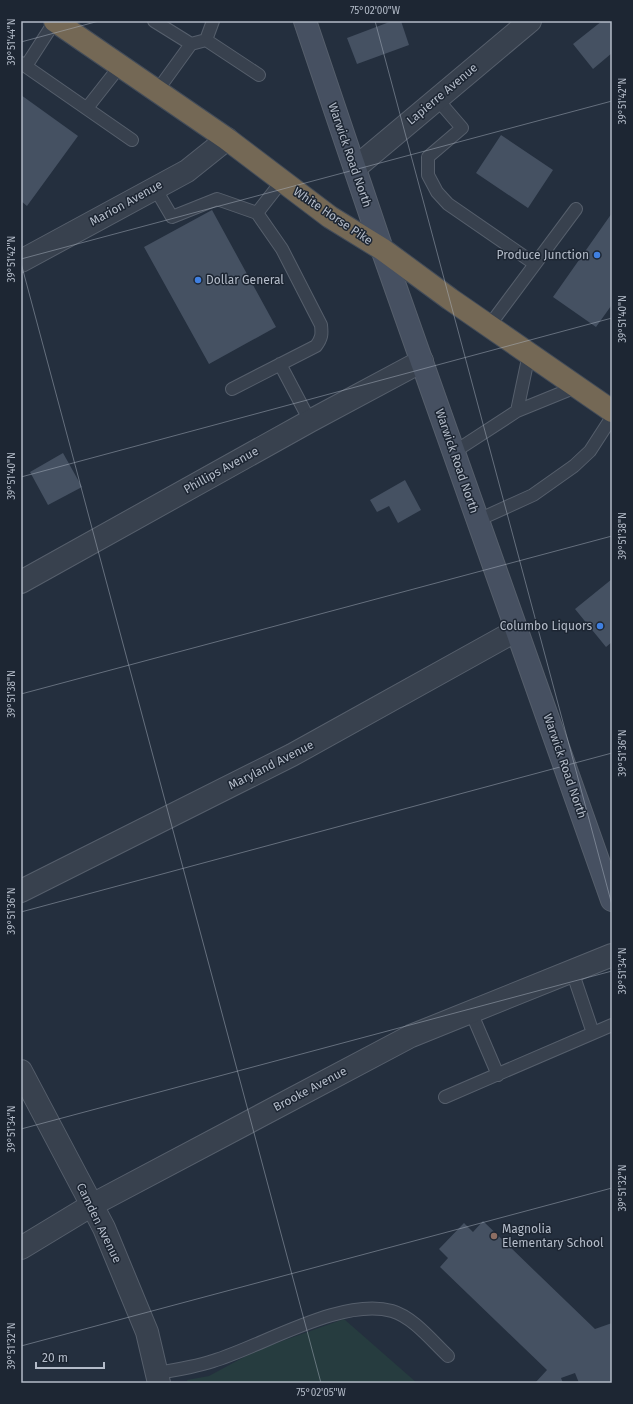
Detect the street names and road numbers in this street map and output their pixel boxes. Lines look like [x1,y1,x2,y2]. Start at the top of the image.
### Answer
street label: Lapierre Avenue [404,60,480,128]
street label: Warwick Road North [326,101,374,209]
street label: Marion Avenue [87,177,165,229]
street label: White Horse Pike [291,184,375,248]
street label: Warwick Road North [433,407,481,515]
street label: Phillips Avenue [181,444,261,496]
street label: Warwick Road North [541,712,589,820]
street label: Maryland Avenue [226,738,316,792]
street label: Brooke Avenue [271,1064,349,1114]
street label: Camden Avenue [74,1181,124,1265]

